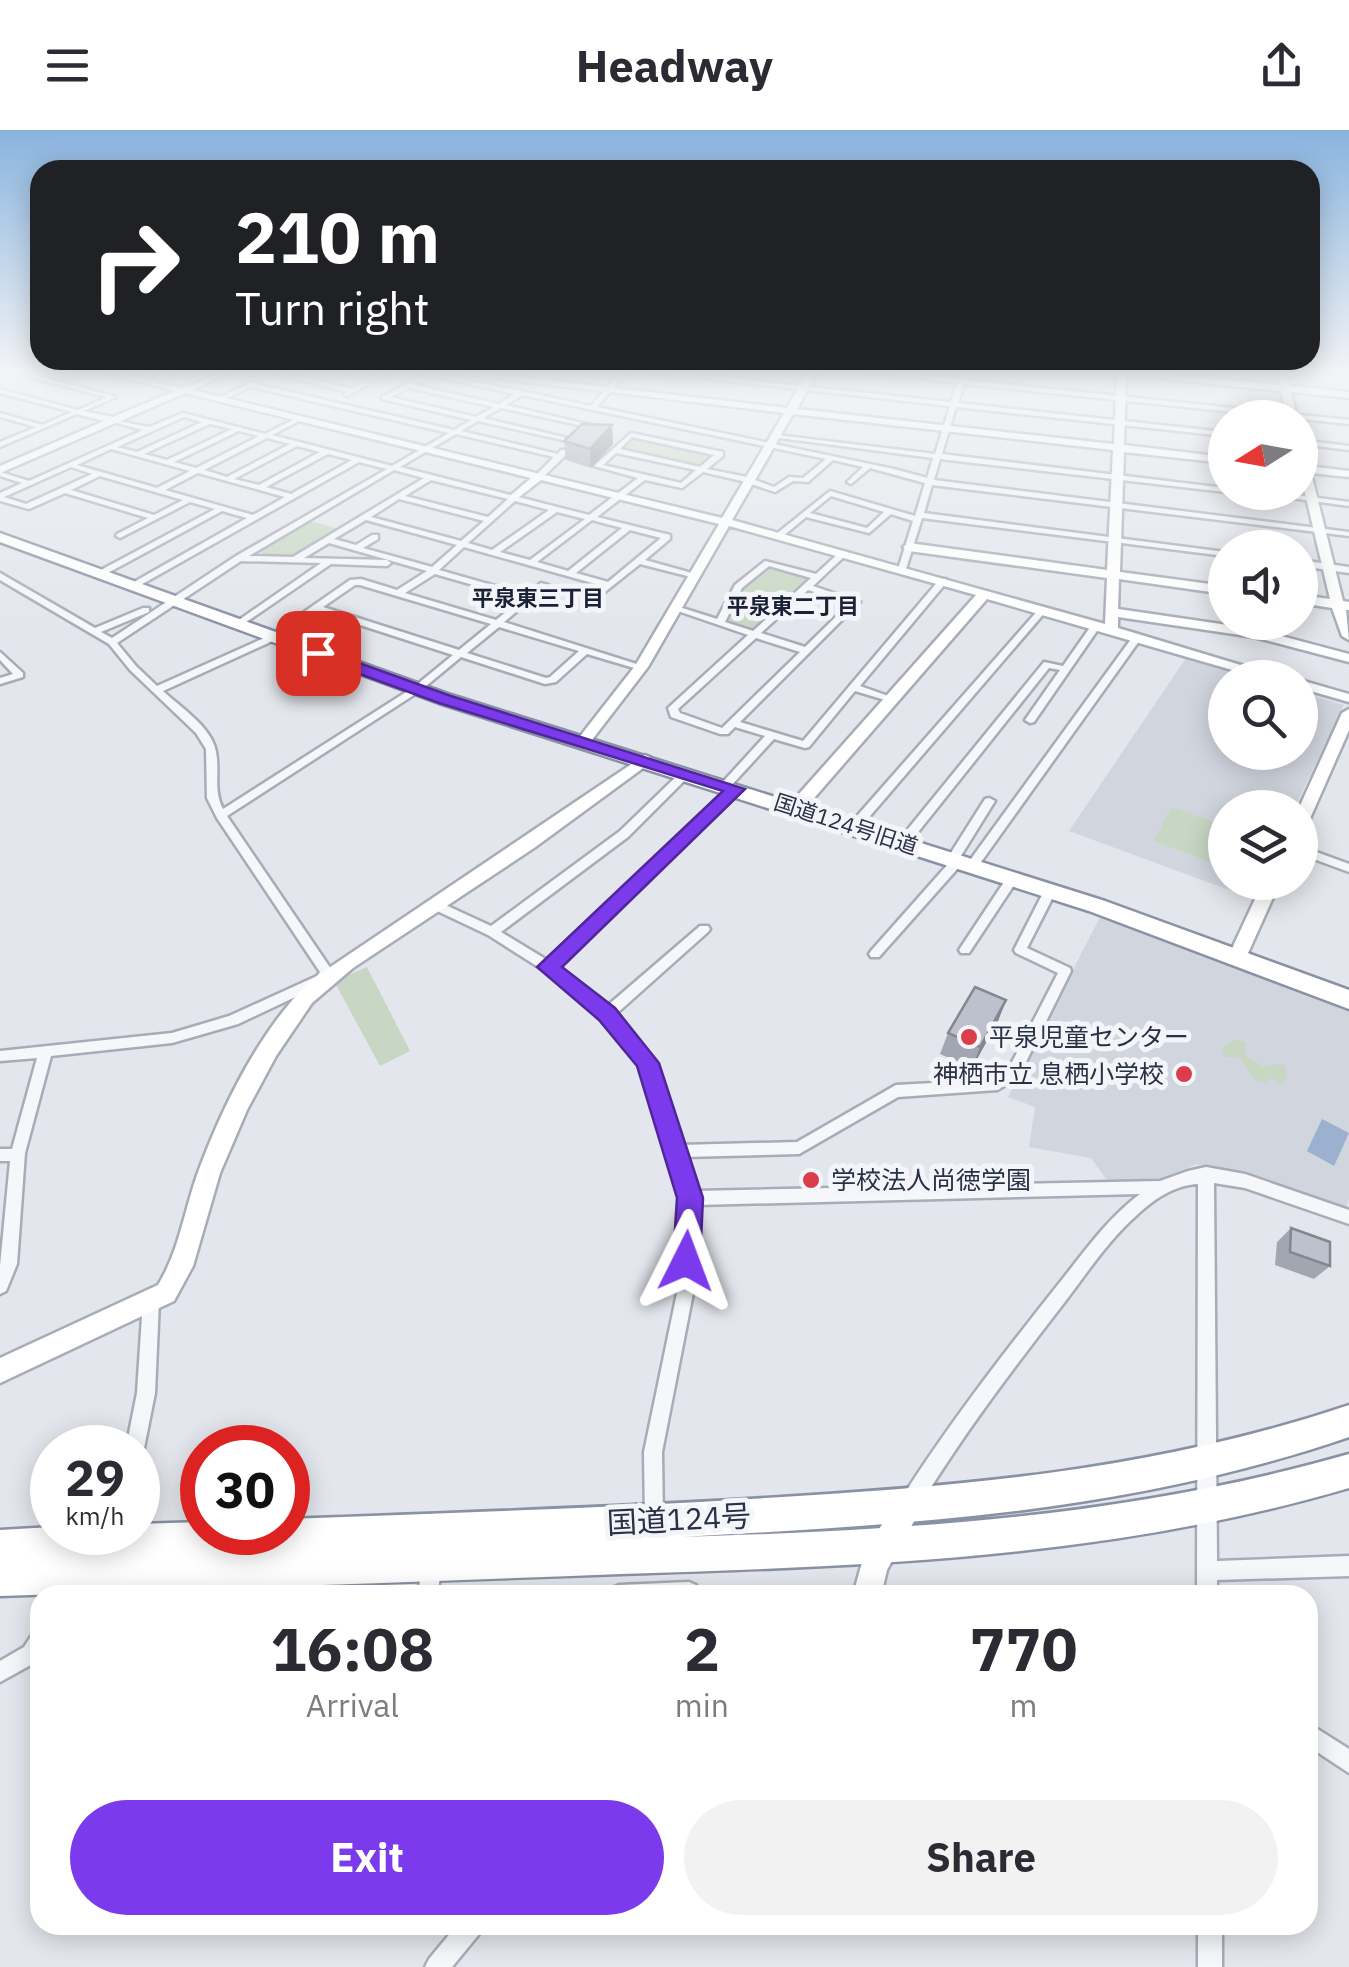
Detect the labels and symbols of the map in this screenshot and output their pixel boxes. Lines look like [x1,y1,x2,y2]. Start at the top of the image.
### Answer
north arrow [1208,400,1318,510]
district label: 平泉東三丁目 [472,583,604,612]
district label: 平泉東二丁目 [727,591,859,620]
pin [276,611,361,696]
street label: 国道124号旧道 [771,787,922,860]
place label: 平泉児童センター [989,1020,1189,1053]
marker: 平泉児童センター [958,1026,980,1048]
place label: 神栖市立 息栖小学校 [933,1057,1164,1090]
marker: 神栖市立 息栖小学校 [1173,1063,1195,1085]
place label: 学校法人尚徳学園 [831,1163,1031,1196]
marker: 学校法人尚徳学園 [800,1169,822,1191]
position arrow [634,1209,738,1313]
speed limit sign: 30 [180,1425,310,1555]
street label: 国道124号 [606,1495,752,1542]

